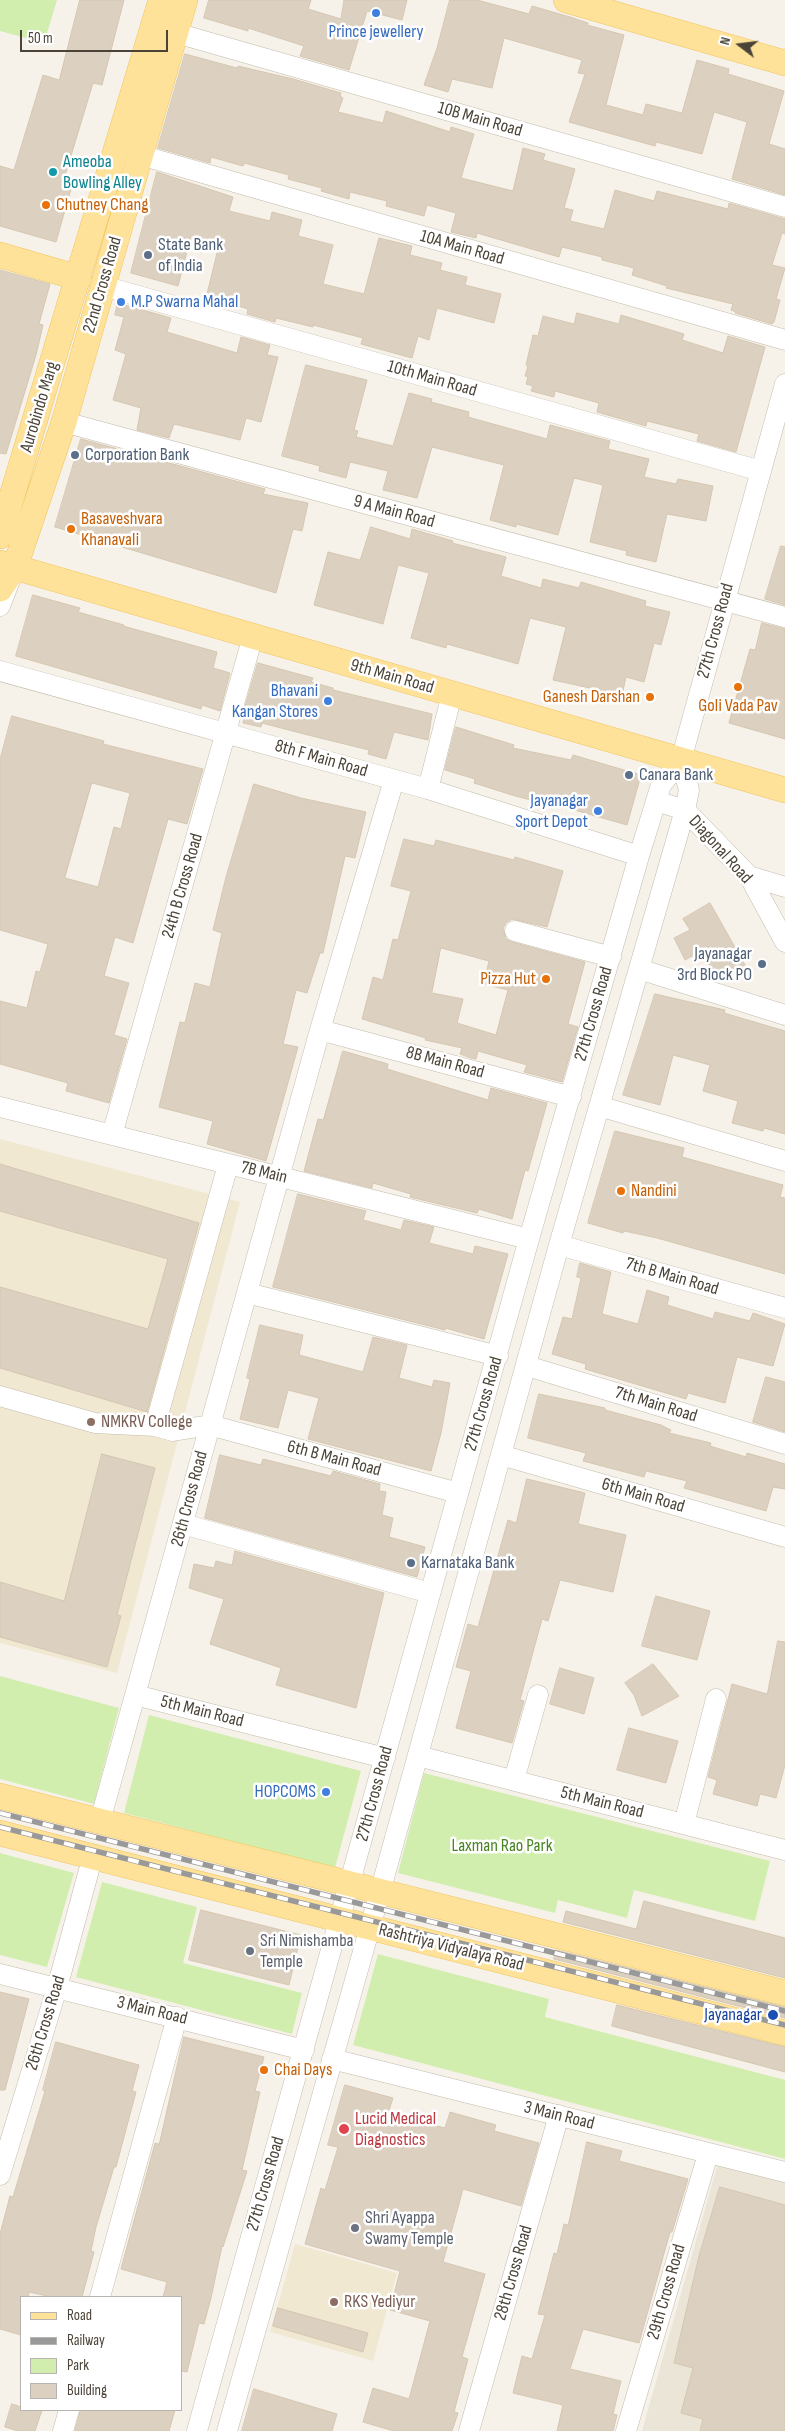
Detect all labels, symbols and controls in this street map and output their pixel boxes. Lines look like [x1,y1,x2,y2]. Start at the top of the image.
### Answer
marker: Prince jewellery [370,7,382,19]
scale bar [22,20,170,52]
north arrow [715,20,765,70]
place label: Prince jewellery [329,21,423,43]
text: 50 m [28,29,53,48]
text: N [716,35,734,47]
street label: 10B Main Road [435,98,525,142]
place label: Ameoba Bowling Alley [63,151,142,193]
marker: Ameoba Bowling Alley [47,166,59,178]
place label: Chutney Chang [56,194,148,216]
marker: Chutney Chang [40,199,52,211]
street label: 10A Main Road [418,226,506,270]
street label: 22nd Cross Road [79,234,127,336]
place label: State Bank of India [158,234,223,276]
marker: State Bank of India [142,249,154,261]
place label: M.P Swarna Mahal [131,291,238,313]
marker: M.P Swarna Mahal [115,296,127,308]
street label: 10th Main Road [385,356,479,402]
street label: Aurobindo Marg [16,359,64,455]
place label: Corporation Bank [85,444,189,466]
marker: Corporation Bank [69,449,81,461]
street label: 9 A Main Road [351,491,437,533]
place label: Basaveshvara Khanavali [81,508,163,550]
marker: Basaveshvara Khanavali [65,523,77,535]
street label: 27th Cross Road [693,581,739,681]
street label: 9th Main Road [348,655,436,699]
place label: Bhavani Kangan Stores [232,680,318,722]
marker: Goli Vada Pav [732,681,744,693]
place label: Ganesh Darshan [543,686,640,708]
marker: Ganesh Darshan [644,691,656,703]
marker: Bhavani Kangan Stores [322,695,334,707]
place label: Goli Vada Pav [698,695,778,717]
street label: 8th F Main Road [272,735,370,783]
place label: Canara Bank [639,764,713,786]
marker: Canara Bank [623,769,635,781]
place label: Jayanagar Sport Depot [515,790,588,832]
marker: Jayanagar Sport Depot [592,805,604,817]
street label: Diagonal Road [684,811,756,889]
street label: 24th B Cross Road [158,831,208,941]
place label: Jayanagar 3rd Block PO [677,943,752,986]
marker: Jayanagar 3rd Block PO [756,958,768,970]
street label: 27th Cross Road [570,964,618,1064]
place label: Pizza Hut [480,968,536,990]
marker: Pizza Hut [540,973,552,985]
street label: 8B Main Road [403,1042,487,1084]
street label: 7B Main [239,1157,289,1189]
place label: Nandini [631,1180,677,1202]
marker: Nandini [615,1185,627,1197]
street label: 7th B Main Road [623,1253,721,1301]
street label: 27th Cross Road [460,1354,508,1454]
street label: 7th Main Road [612,1382,700,1428]
place label: NMKRV College [101,1411,192,1433]
marker: NMKRV College [85,1416,97,1428]
street label: 6th B Main Road [285,1436,383,1482]
street label: 26th Cross Road [167,1449,213,1549]
street label: 6th Main Road [599,1474,687,1518]
place label: Karnataka Bank [421,1552,514,1574]
marker: Karnataka Bank [405,1557,417,1569]
street label: 5th Main Road [158,1691,246,1733]
street label: 27th Cross Road [352,1744,398,1844]
place label: HOPCOMS [254,1781,316,1803]
street label: 5th Main Road [558,1782,646,1824]
marker: HOPCOMS [320,1786,332,1798]
park label: Laxman Rao Park [451,1835,553,1857]
street label: Rashtriya Vidyalaya Road [376,1920,526,1976]
place label: Sri Nimishamba Temple [260,1930,354,1972]
marker: Sri Nimishamba Temple [244,1945,256,1957]
street label: 26th Cross Road [21,1973,71,2073]
street label: 3 Main Road [114,1992,190,2030]
place label: Jayanagar [704,2004,762,2026]
marker: Jayanagar [766,2008,780,2022]
place label: Chai Days [274,2059,333,2081]
marker: Chai Days [258,2064,270,2076]
street label: 3 Main Road [521,2097,597,2135]
place label: Lucid Medical Diagnostics [355,2108,436,2150]
marker: Lucid Medical Diagnostics [337,2122,351,2136]
street label: 27th Cross Road [242,2134,290,2234]
place label: Shri Ayappa Swamy Temple [365,2207,454,2250]
marker: Shri Ayappa Swamy Temple [349,2222,361,2234]
street label: 28th Cross Road [490,2223,538,2323]
street label: 29th Cross Road [643,2242,691,2342]
place label: RKS Yediyur [344,2291,415,2313]
legend [20,2296,182,2411]
marker: RKS Yediyur [328,2296,340,2308]
text: Road [67,2306,92,2325]
text: Railway [67,2331,105,2350]
text: Park [67,2356,89,2375]
text: Building [67,2381,107,2400]

